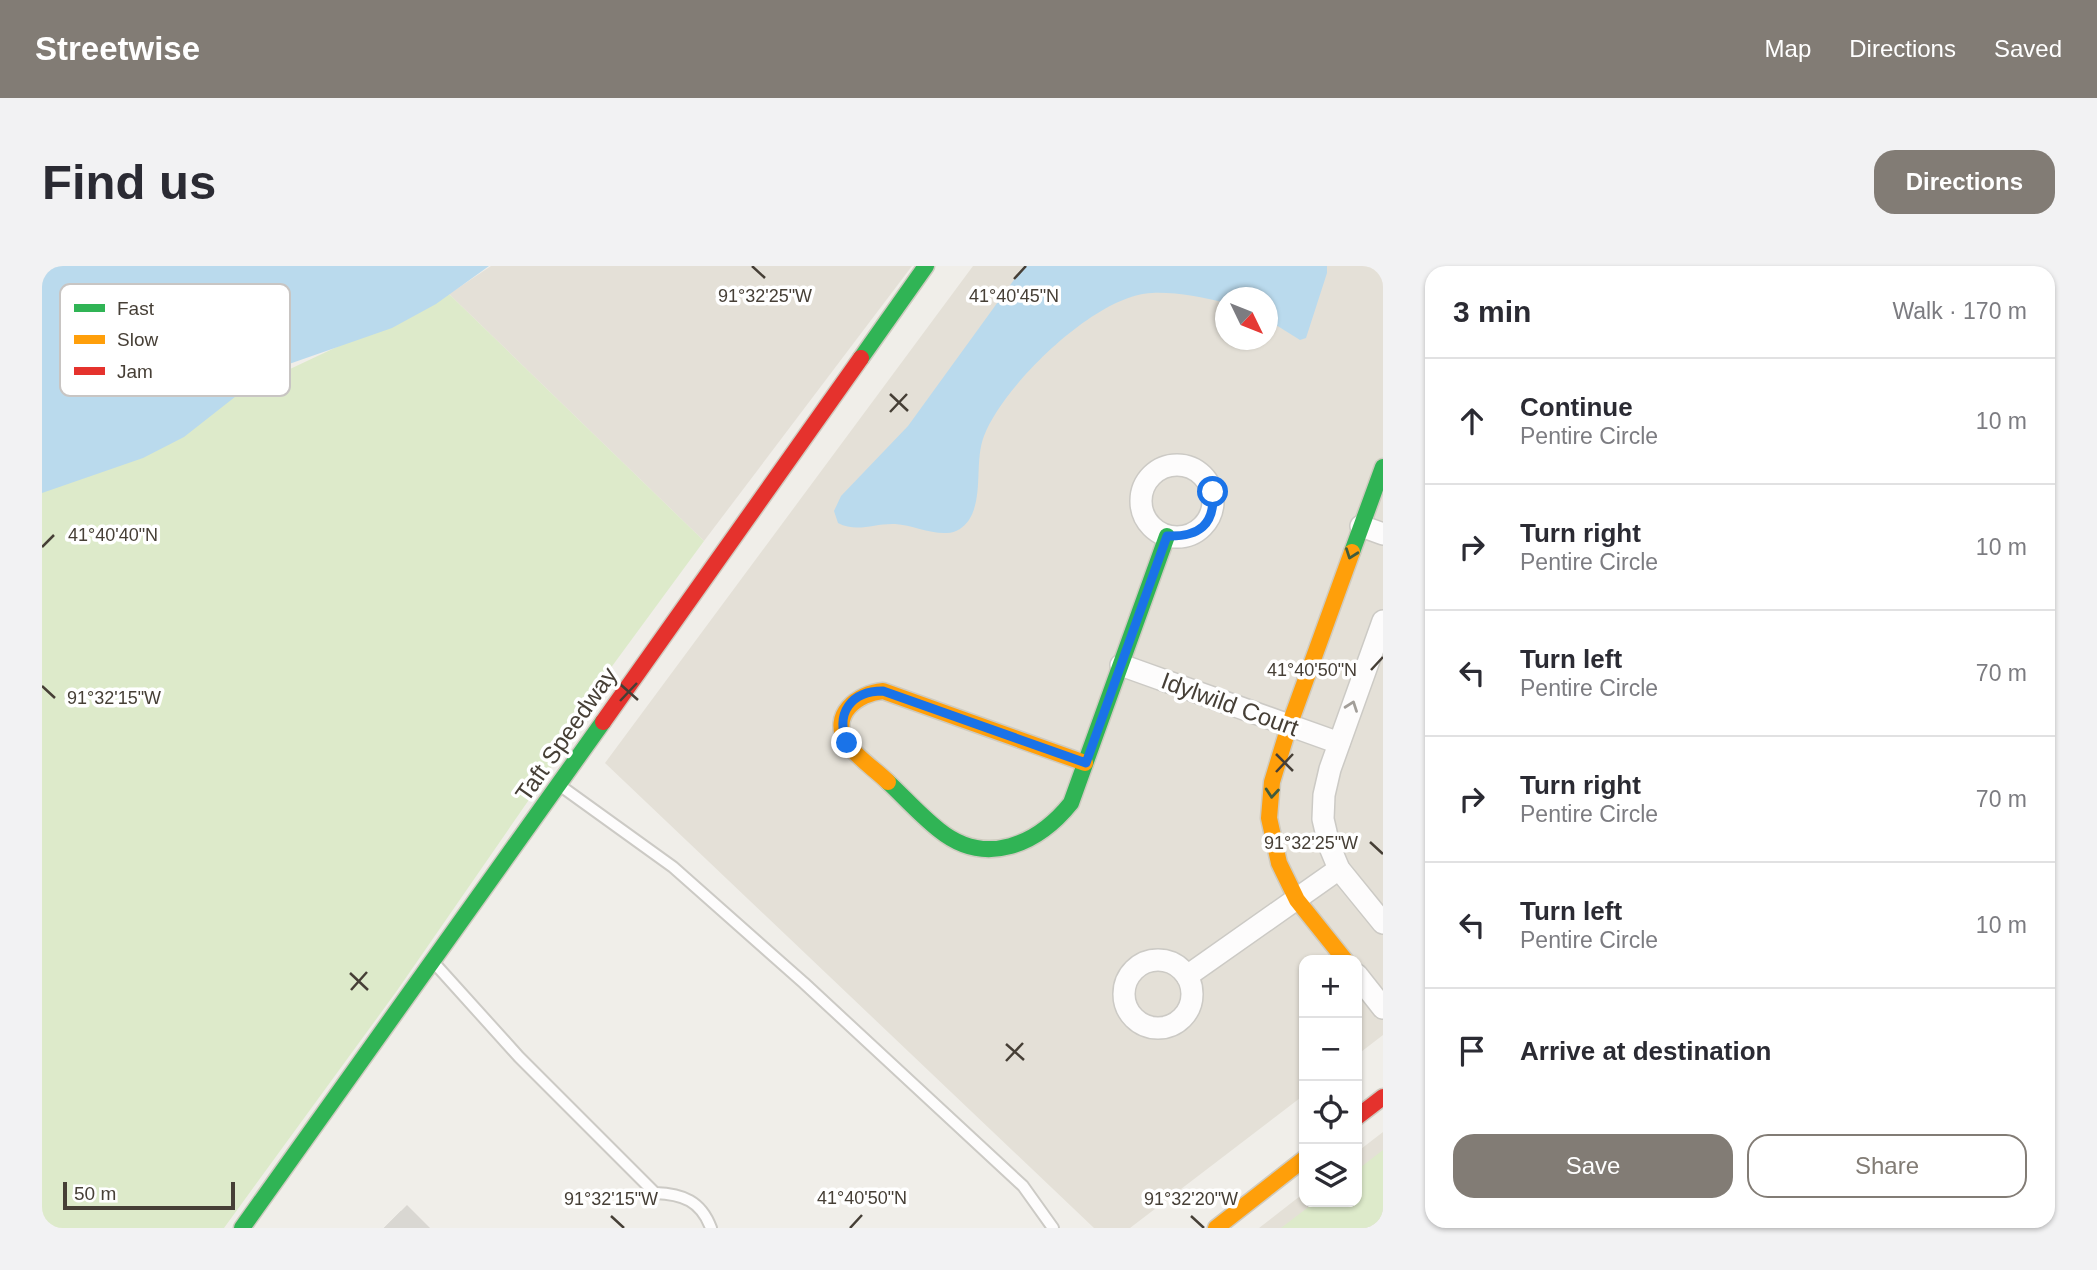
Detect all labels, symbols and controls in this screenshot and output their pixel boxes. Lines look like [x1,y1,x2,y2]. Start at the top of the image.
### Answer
text: Streetwise [35,30,200,67]
text: Map [1765,35,1811,62]
text: Directions [1849,35,1956,62]
text: Saved [1994,35,2062,62]
button: Directions [1874,150,2055,214]
text: Find us [42,155,216,209]
legend [60,284,290,396]
text: 91°32'25"W [718,286,812,306]
text: 41°40'45"N [969,286,1059,306]
north arrow [1215,287,1278,350]
text: 3 min [1453,295,1531,328]
text: Fast [117,298,155,319]
text: Walk · 170 m [1892,298,2027,324]
text: Slow [117,329,158,350]
text: Jam [117,361,153,382]
text: Continue [1520,392,1633,422]
icon: ahead [1453,402,1491,440]
text: 10 m [1976,408,2027,434]
text: Pentire Circle [1520,423,1658,449]
route start [1197,476,1228,507]
text: Turn right [1520,518,1641,548]
text: 41°40'40"N [68,525,158,545]
icon: right [1453,528,1491,566]
text: 10 m [1976,534,2027,560]
one-way arrow [1345,548,1359,560]
text: Pentire Circle [1520,549,1658,575]
text: Turn left [1520,644,1622,674]
icon: left [1453,654,1491,692]
text: 41°40'50"N [1267,660,1357,680]
text: 70 m [1976,660,2027,686]
street label: Taft Speedway [510,662,622,806]
street label: Idylwild Court [1158,667,1303,741]
text: Pentire Circle [1520,675,1658,701]
text: 91°32'15"W [67,688,161,708]
one-way arrow [1344,701,1358,713]
route end [831,727,862,758]
text: Turn right [1520,770,1641,800]
icon: right [1453,780,1491,818]
text: 70 m [1976,786,2027,812]
one-way arrow [1264,787,1279,798]
text: Pentire Circle [1520,801,1658,827]
text: 91°32'25"W [1264,833,1358,853]
text: Turn left [1520,896,1622,926]
icon: left [1453,906,1491,944]
text: 10 m [1976,912,2027,938]
text: Pentire Circle [1520,927,1658,953]
map controls [1299,955,1362,1207]
button: + [1299,955,1362,1018]
button: − [1299,1018,1362,1081]
icon: arrive [1453,1032,1491,1070]
text: Arrive at destination [1520,1036,1771,1066]
button: locate [1299,1081,1362,1144]
button: Save [1453,1134,1733,1198]
button: Share [1747,1134,2027,1198]
button: layers [1299,1144,1362,1207]
scale bar [63,1179,234,1211]
text: 50 m [74,1183,116,1204]
text: 41°40'50"N [817,1188,907,1208]
text: 91°32'15"W [564,1189,658,1209]
text: 91°32'20"W [1144,1189,1238,1209]

